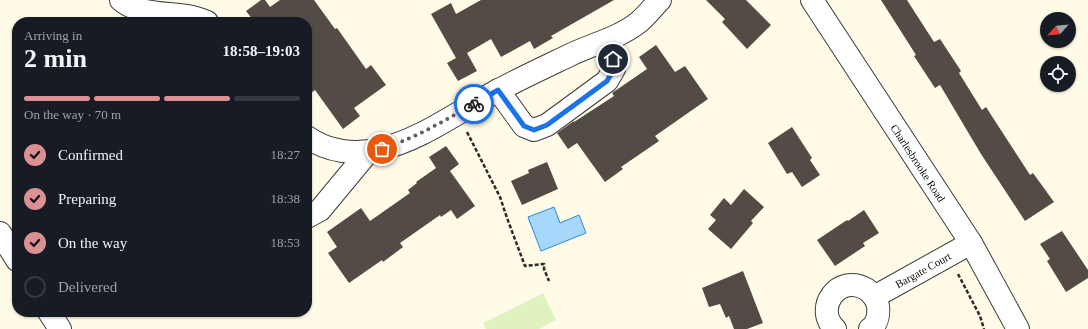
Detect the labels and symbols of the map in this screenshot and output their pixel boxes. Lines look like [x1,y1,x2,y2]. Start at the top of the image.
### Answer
north arrow [1040,12,1076,48]
pin [596,42,630,76]
courier [454,84,494,124]
street label: Charlesbrooke Road [888,122,948,204]
pin [365,132,399,166]
street label: Bargate Court [893,250,953,290]

